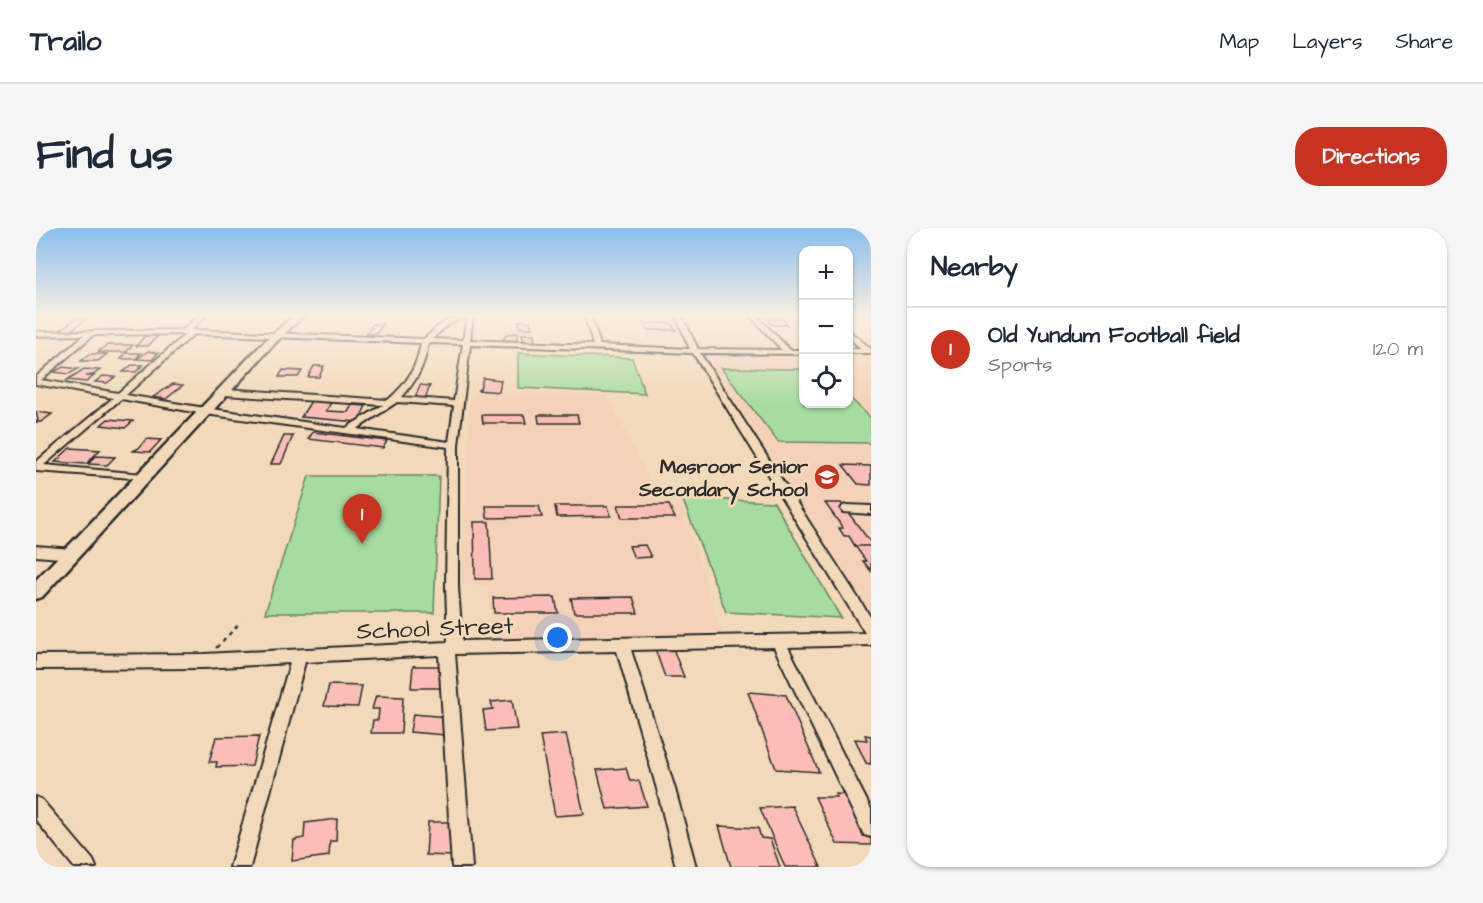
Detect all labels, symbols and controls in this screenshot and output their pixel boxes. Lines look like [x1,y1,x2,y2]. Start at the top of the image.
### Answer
text: Trailo [30,22,102,61]
text: Map [1219,27,1259,56]
text: Layers [1292,27,1362,56]
text: Share [1395,27,1453,56]
text: Find us [36,127,173,185]
button: Directions [1295,127,1447,186]
map controls [799,246,853,408]
button: + [799,246,853,300]
text: Nearby [931,249,1018,285]
button: − [799,300,853,354]
text: Old Yundum Football field [988,320,1240,351]
text: 1 [949,335,952,363]
text: 120 m [1373,335,1423,363]
text: Sports [988,351,1052,379]
button: locate [799,354,853,408]
place label: Masroor Senior Secondary School [638,453,809,505]
school or university icon: Masroor Senior Secondary School [812,462,842,492]
pin: 1 [342,494,382,544]
street label: School Street [356,609,514,649]
your location [543,623,572,652]

